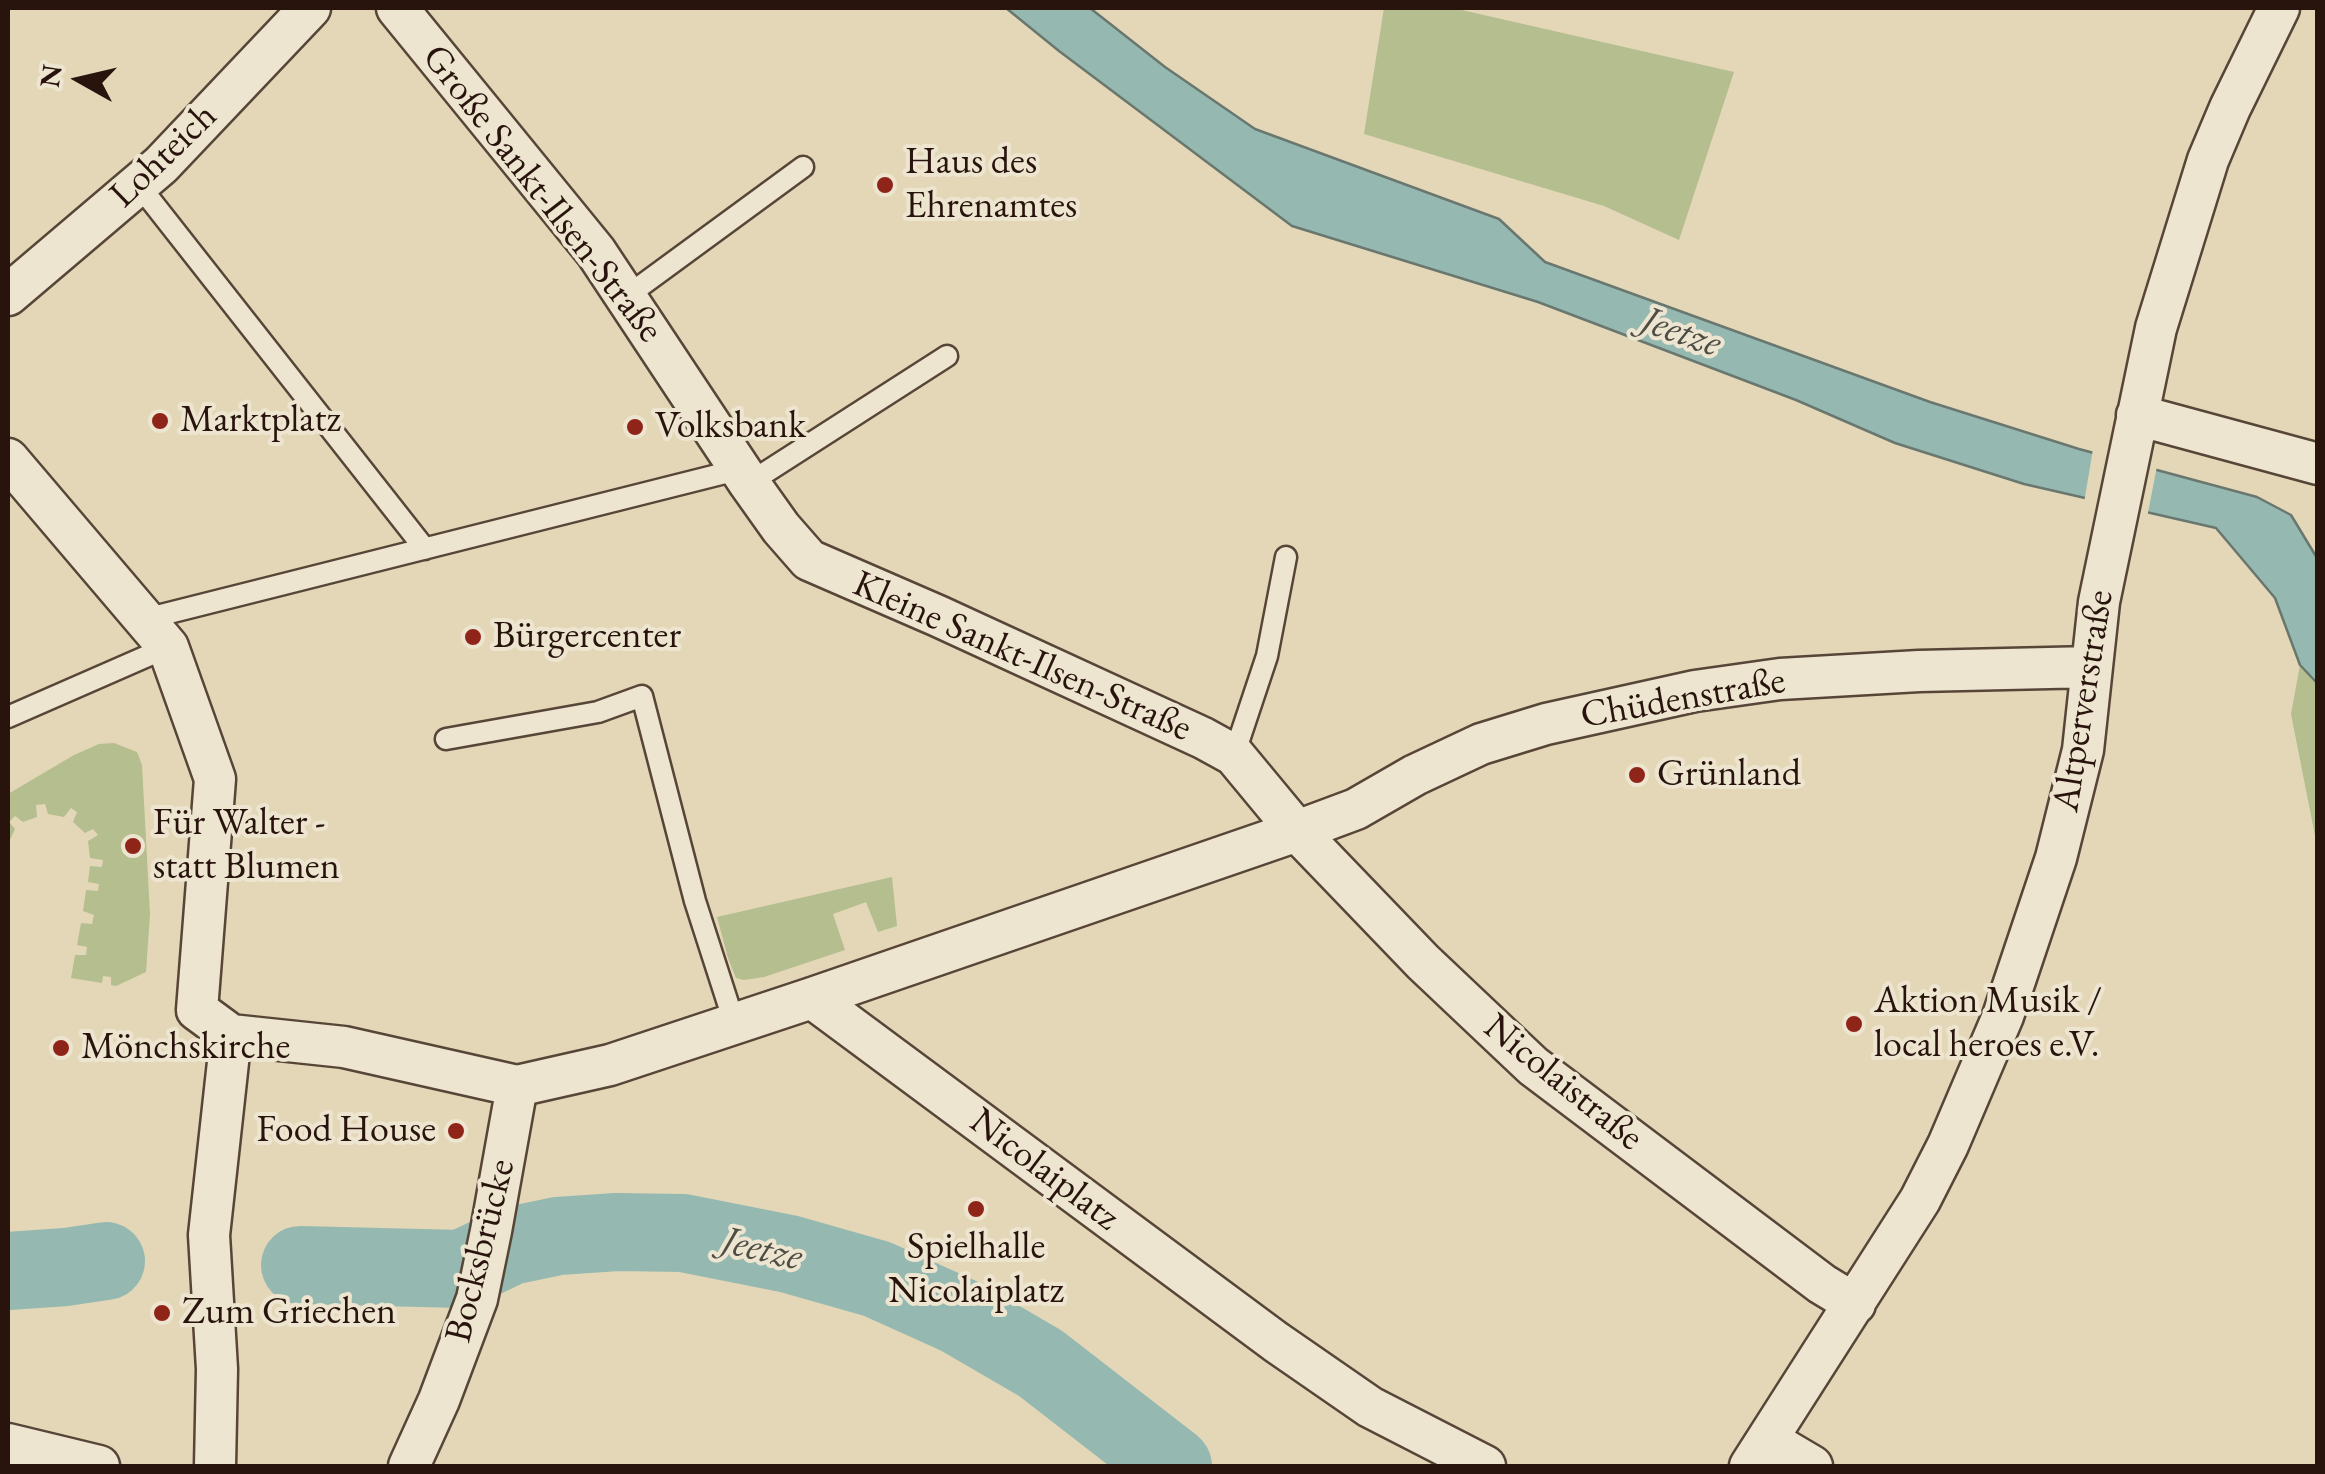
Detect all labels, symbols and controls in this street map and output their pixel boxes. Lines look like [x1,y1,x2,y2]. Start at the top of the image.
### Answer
north arrow [30,30,130,130]
street label: Große Sankt-Ilsen-Straße [412,36,672,352]
text: N [31,62,70,90]
street label: Lohteich [101,94,227,218]
place label: Haus des Ehrenamtes [905,140,1077,230]
marker: Haus des Ehrenamtes [874,174,896,196]
water label: Jeetze [1635,297,1727,369]
place label: Marktplatz [180,398,341,444]
place label: Volksbank [655,404,806,450]
marker: Marktplatz [149,410,171,432]
marker: Volksbank [624,416,646,438]
street label: Kleine Sankt-Ilsen-Straße [846,562,1198,752]
street label: Altperverstraße [2044,587,2124,815]
place label: Bürgercenter [493,614,681,660]
marker: Bürgercenter [462,626,484,648]
street label: Chüdenstraße [1577,659,1789,739]
place label: Grünland [1657,752,1801,798]
marker: Grünland [1626,764,1648,786]
place label: Für Walter - statt Blumen [153,801,340,891]
marker: Für Walter - statt Blumen [122,835,144,857]
place label: Aktion Musik / local heroes e.V. [1874,979,2102,1068]
street label: Nicolaistraße [1474,1005,1652,1161]
marker: Aktion Musik / local heroes e.V. [1843,1013,1865,1035]
place label: Mönchskirche [81,1025,290,1071]
marker: Mönchskirche [50,1037,72,1059]
street label: Nicolaiplatz [960,1099,1128,1241]
place label: Food House [257,1108,436,1154]
marker: Food House [445,1120,467,1142]
street label: Bocksbrücke [436,1155,526,1347]
marker: Spielhalle Nicolaiplatz [965,1198,987,1220]
water label: Jeetze [717,1218,807,1282]
place label: Spielhalle Nicolaiplatz [888,1225,1064,1314]
place label: Zum Griechen [182,1290,396,1336]
marker: Zum Griechen [151,1302,173,1324]

